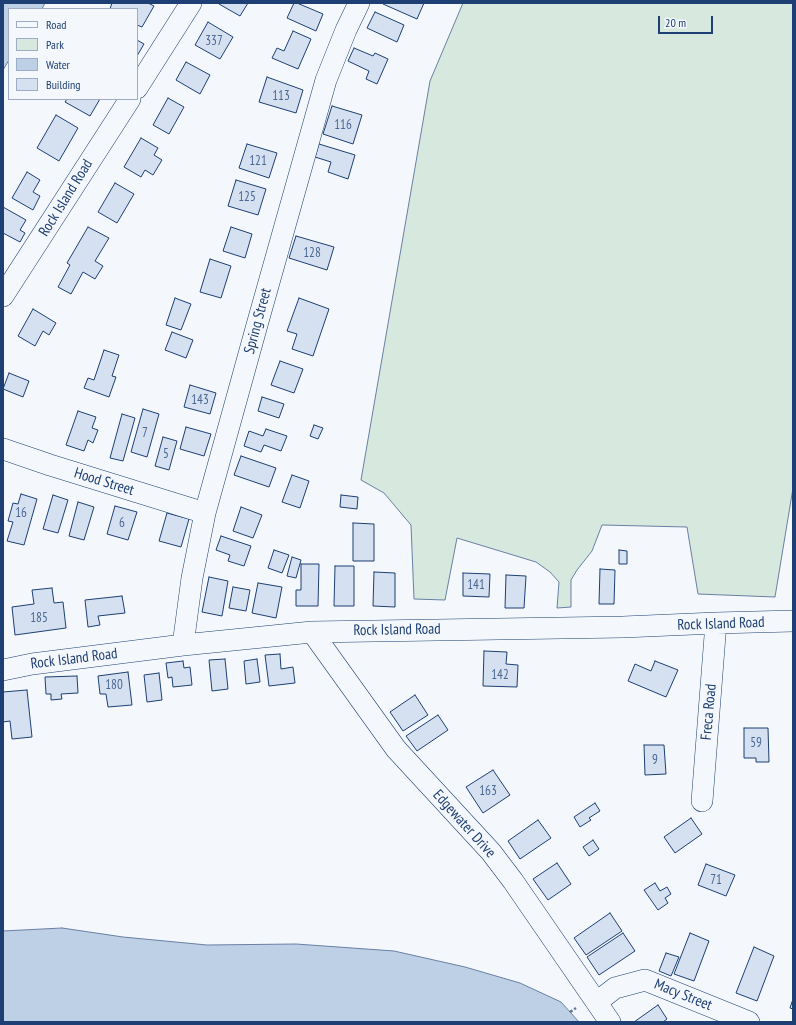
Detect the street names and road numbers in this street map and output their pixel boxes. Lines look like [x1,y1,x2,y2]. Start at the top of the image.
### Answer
street label: Rock Island Road [35,156,97,240]
street label: Spring Street [241,286,275,356]
street label: Hood Street [72,464,136,500]
street label: Rock Island Road [677,613,765,635]
street label: Rock Island Road [353,620,441,640]
street label: Rock Island Road [30,645,118,673]
street label: Freca Road [698,683,720,741]
street label: Edgewater Drive [429,786,499,862]
street label: Macy Street [652,975,714,1015]

